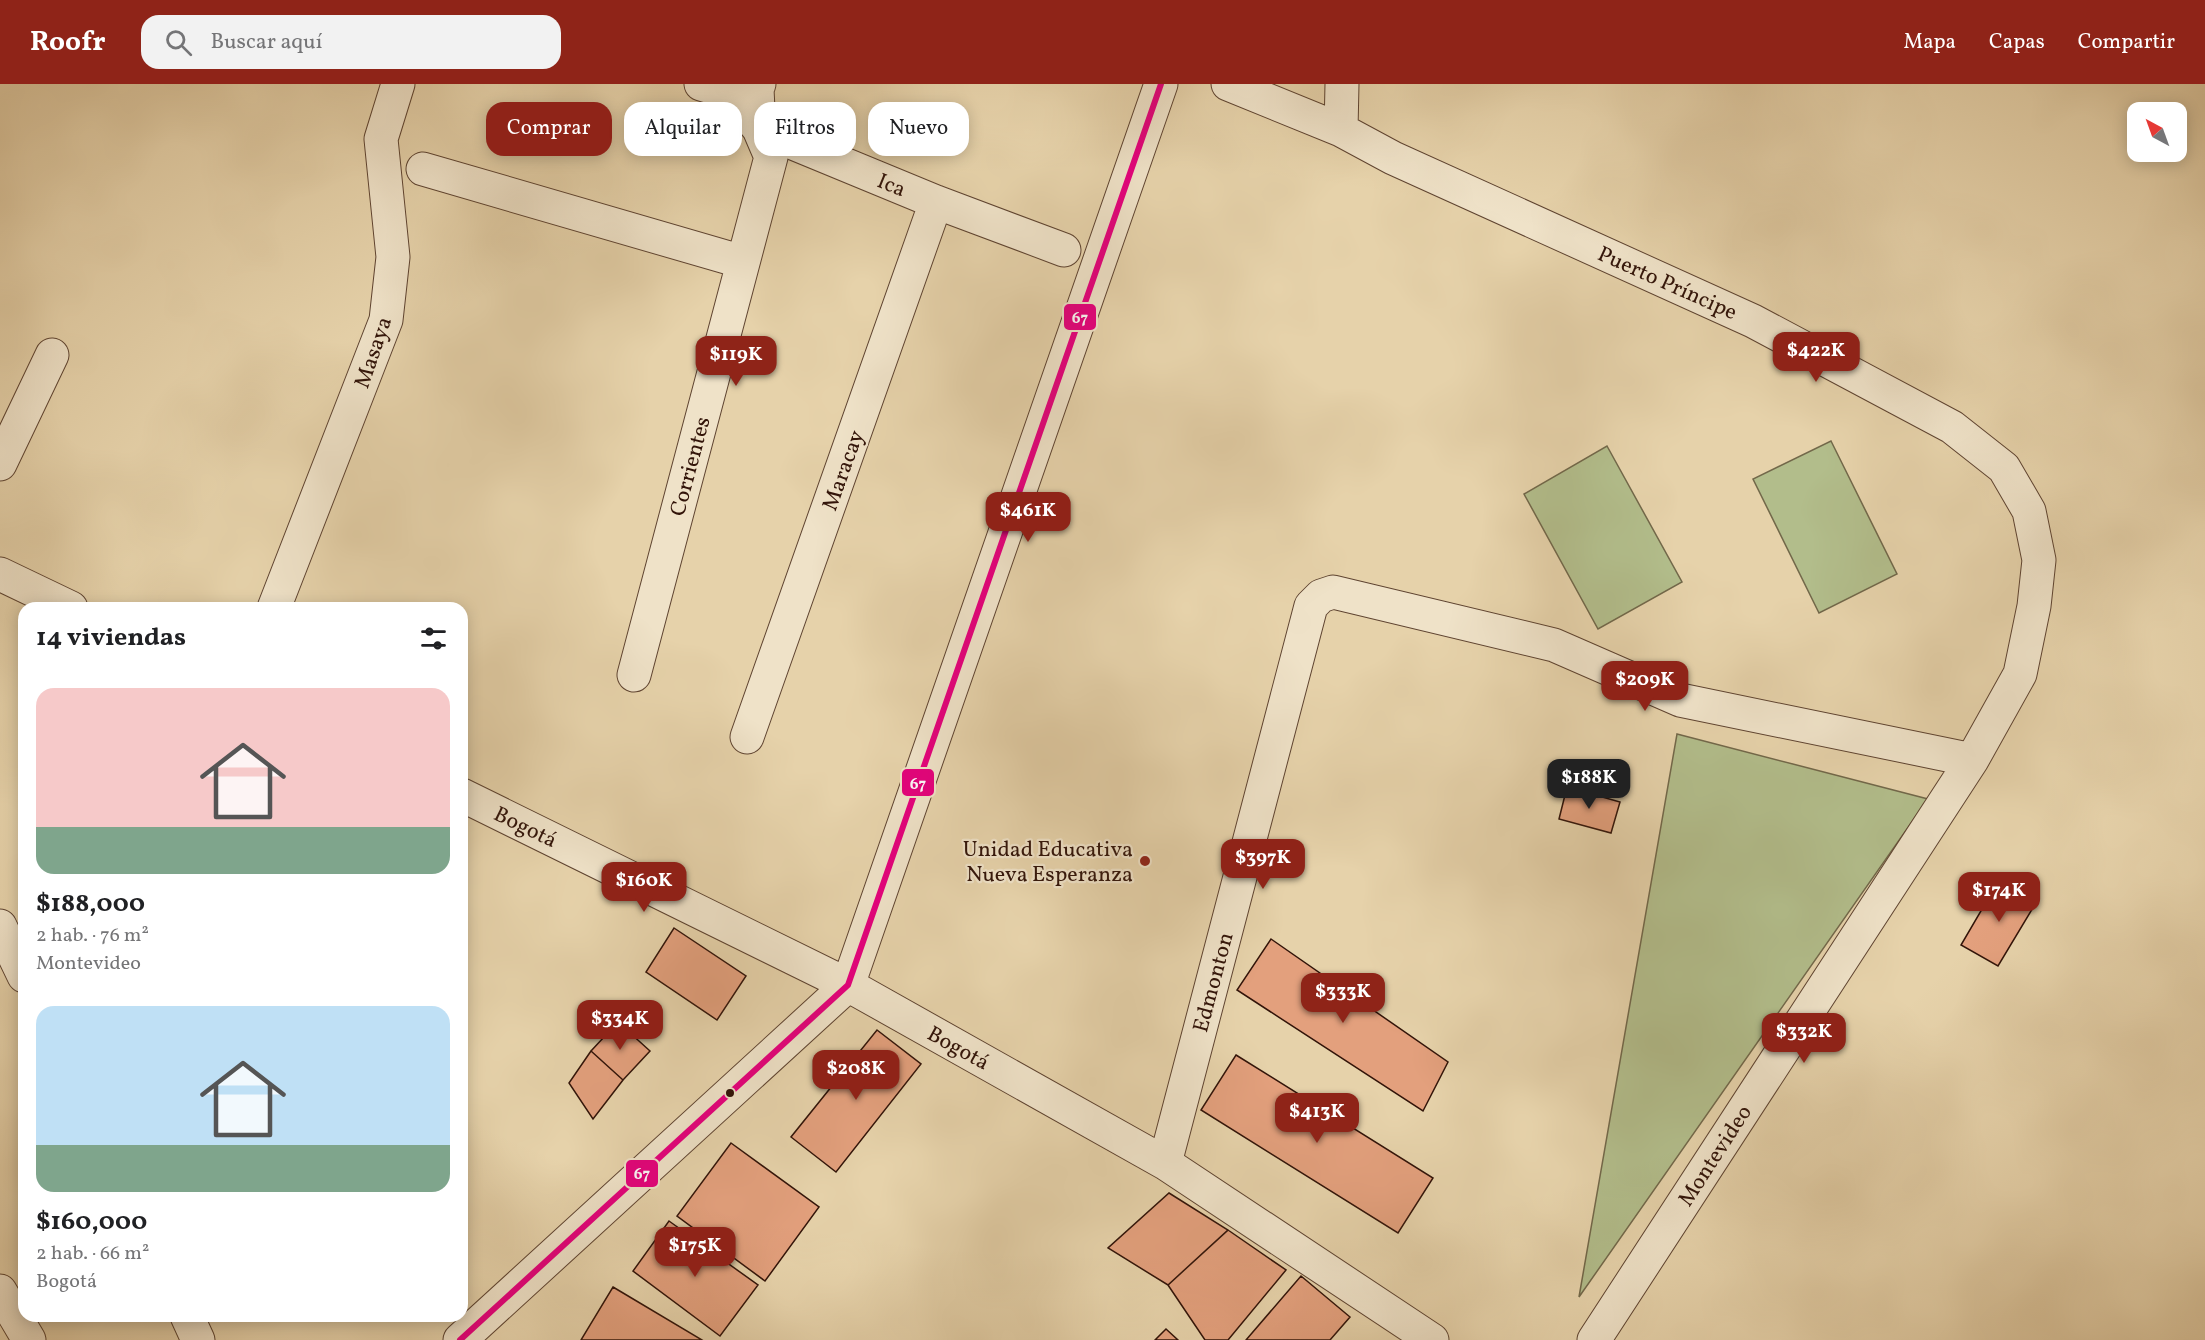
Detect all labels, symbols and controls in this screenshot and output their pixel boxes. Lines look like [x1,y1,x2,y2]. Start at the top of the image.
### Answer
search box [141,15,561,69]
text: Roofr [30,23,105,62]
icon: search [162,26,195,59]
text: Buscar aquí [210,27,322,58]
text: Mapa [1904,28,1956,57]
text: Capas [1989,28,2045,57]
text: Compartir [2078,28,2175,57]
chip: Comprar [486,102,612,156]
chip: Alquilar [624,102,742,156]
chip: Filtros [754,102,856,156]
chip: Nuevo [868,102,969,156]
north arrow [2127,102,2187,162]
map controls [2127,102,2187,162]
street label: Ica [872,167,910,206]
street label: Puerto Príncipe [1592,240,1742,329]
line badge: 67 [1063,303,1097,331]
text: 67 [1072,308,1089,330]
street label: Masaya [348,313,401,393]
pin: $422K [1774,332,1858,383]
pin: $119K [694,336,778,387]
text: $422K [1787,337,1845,365]
text: $119K [710,341,762,369]
street label: Corrientes [663,413,720,520]
street label: Maracay [815,426,873,515]
pin: $461K [986,492,1070,543]
text: $461K [1000,497,1056,525]
text: 14 viviendas [36,620,186,656]
icon: filters [417,622,450,655]
pin: $209K [1603,661,1687,712]
text: $209K [1615,666,1675,694]
icon: home [189,727,297,835]
pin: $188K [1547,759,1631,810]
text: $188K [1561,764,1617,792]
line badge: 67 [901,768,935,797]
text: 67 [910,774,927,796]
street label: Bogotá [488,800,562,857]
place label: Unidad Educativa Nueva Esperanza [963,835,1133,891]
pin: $397K [1221,839,1305,890]
text: $397K [1235,844,1291,872]
marker: Unidad Educativa Nueva Esperanza [1138,854,1152,868]
pin: $160K [602,862,686,913]
text: $160K [616,867,672,895]
pin: $174K [1957,872,2041,923]
text: $174K [1972,877,2026,905]
text: $188,000 [36,886,145,922]
text: 2 hab. · 76 m² [36,922,149,950]
street label: Edmonton [1186,929,1243,1036]
text: Montevideo [36,950,141,978]
pin: $333K [1301,973,1385,1024]
text: $333K [1315,978,1371,1006]
pin: $334K [578,1000,662,1051]
text: $334K [591,1005,649,1033]
pin: $332K [1762,1013,1846,1064]
text: $332K [1776,1018,1832,1046]
street label: Bogotá [921,1019,995,1079]
icon: home [189,1045,297,1153]
pin: $208K [814,1050,898,1101]
text: $208K [826,1055,886,1083]
unlabelled marker [724,1087,736,1099]
pin: $413K [1275,1093,1359,1144]
text: $413K [1289,1098,1345,1126]
street label: Montevideo [1672,1100,1761,1213]
line badge: 67 [625,1159,659,1188]
text: 67 [634,1164,651,1186]
text: $160,000 [36,1204,147,1240]
pin: $175K [653,1227,737,1278]
text: $175K [669,1232,721,1260]
text: 2 hab. · 66 m² [36,1240,149,1268]
text: Bogotá [36,1268,97,1296]

